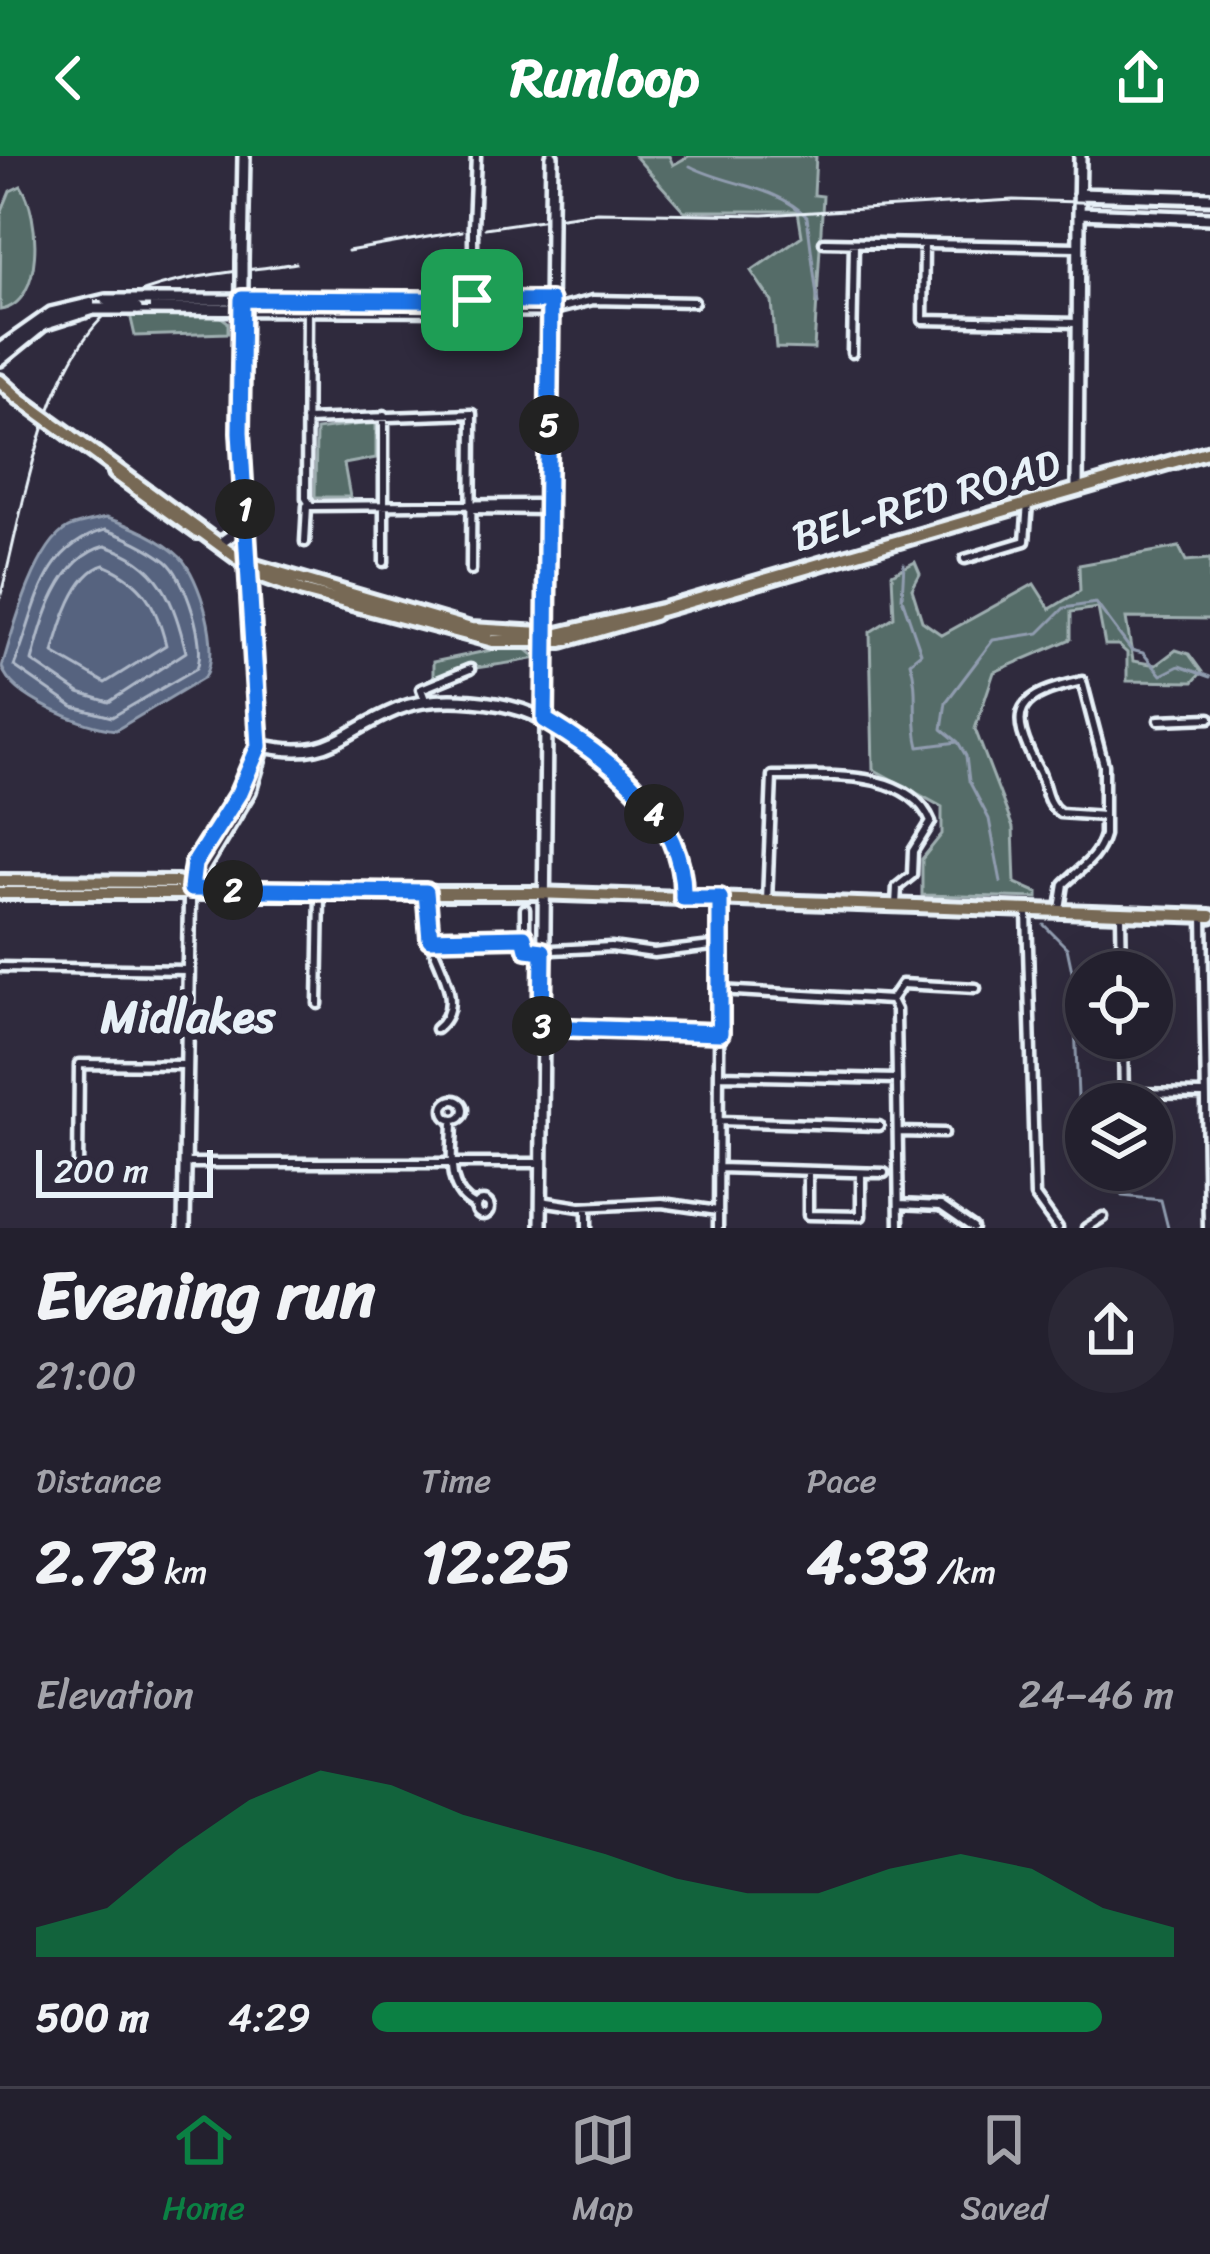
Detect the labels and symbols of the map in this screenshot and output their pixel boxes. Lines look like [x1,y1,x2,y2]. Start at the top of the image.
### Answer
pin [421,249,523,351]
pin: 5 [519,395,579,455]
street label: BEL-RED ROAD [783,426,1069,574]
pin: 1 [215,479,275,539]
pin: 4 [624,784,684,844]
pin: 2 [203,860,263,920]
district label: Midlakes [100,977,277,1057]
pin: 3 [512,996,572,1056]
scale bar [36,1144,213,1197]

